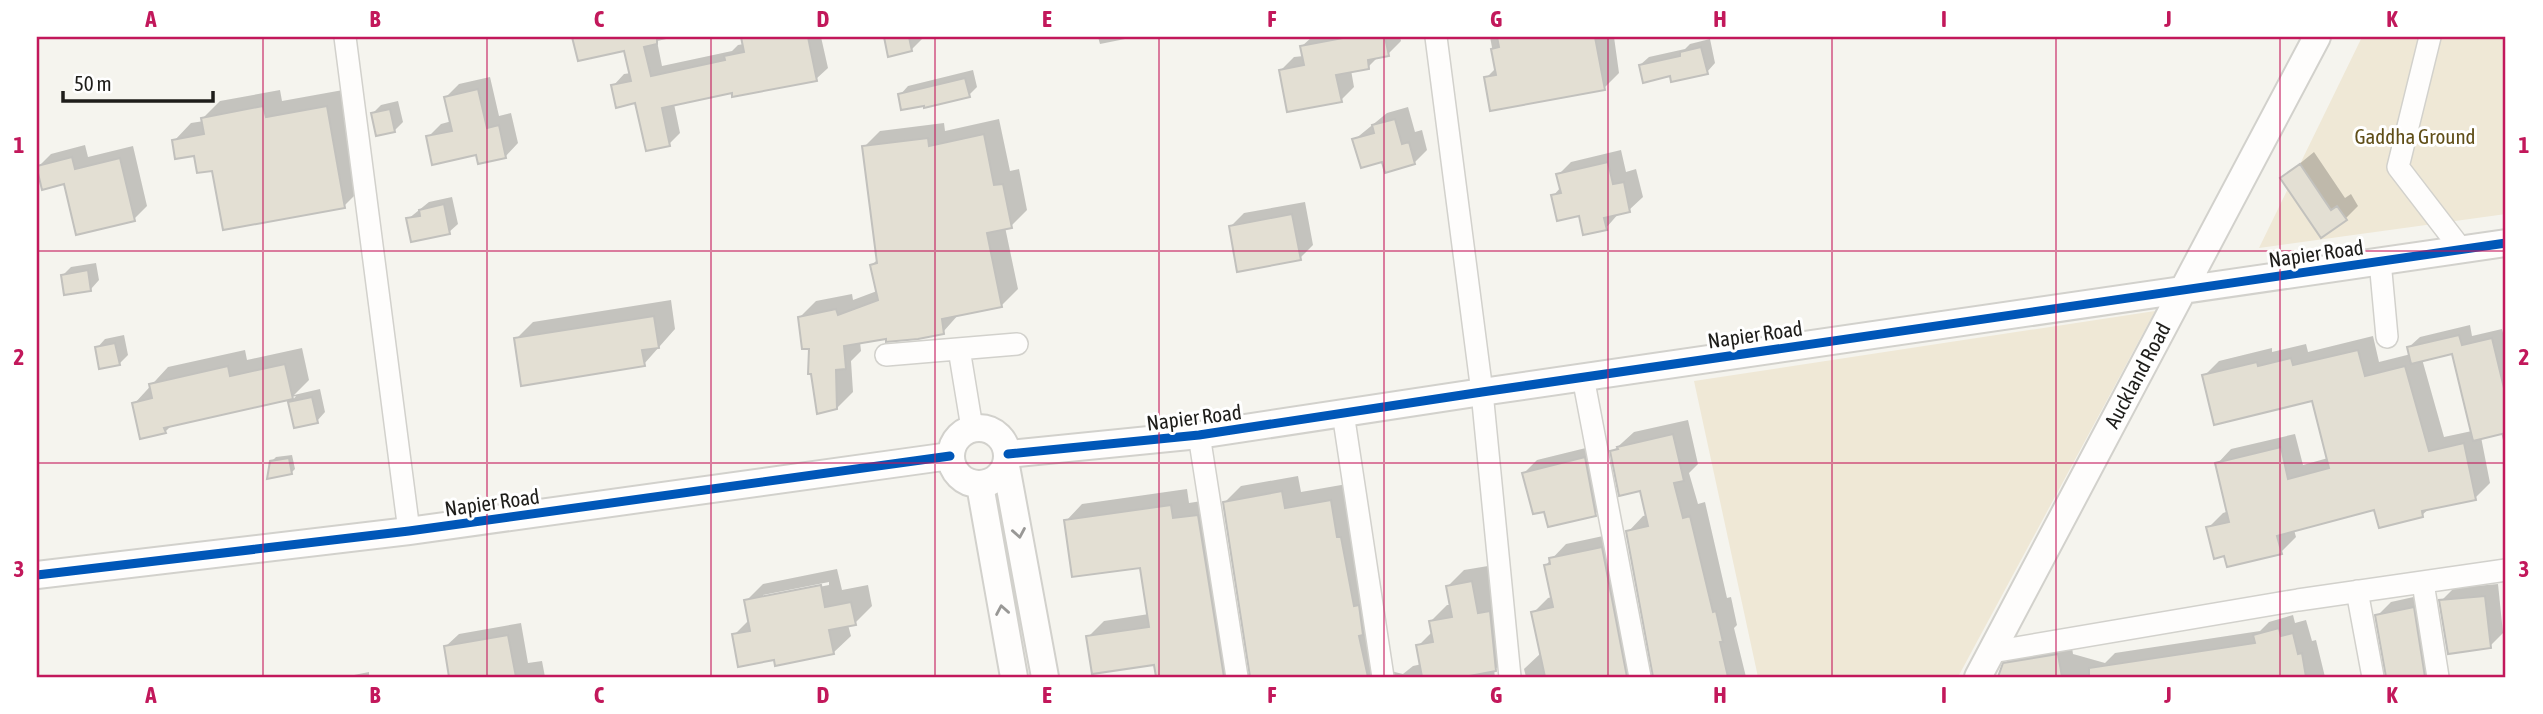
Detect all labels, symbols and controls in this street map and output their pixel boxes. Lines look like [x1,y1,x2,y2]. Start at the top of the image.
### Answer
text: A [144,6,157,32]
text: B [370,6,381,32]
text: C [594,6,605,32]
text: D [817,6,830,32]
text: E [1042,6,1052,32]
text: F [1267,6,1277,32]
text: G [1490,6,1502,32]
text: H [1713,6,1727,32]
text: I [1941,6,1947,32]
text: J [2163,6,2172,32]
text: K [2386,6,2398,32]
scale bar [63,60,214,104]
text: 50 m [74,71,112,95]
park label: Gaddha Ground [2354,124,2476,148]
text: 1 [14,132,25,158]
text: 1 [2519,132,2530,158]
street label: Napier Road [2267,234,2365,272]
street label: Napier Road [1706,315,1804,353]
street label: Auckland Road [2099,318,2175,432]
text: 2 [14,344,24,370]
text: 2 [2519,344,2529,370]
street label: Napier Road [1145,399,1243,435]
street label: Napier Road [443,483,541,521]
one-way arrow [1010,527,1025,539]
text: 3 [14,556,24,582]
text: 3 [2519,556,2529,582]
one-way arrow [995,604,1010,616]
text: A [144,682,157,708]
text: B [370,682,381,708]
text: C [594,682,605,708]
text: D [817,682,830,708]
text: E [1042,682,1052,708]
text: F [1267,682,1277,708]
text: G [1490,682,1502,708]
text: H [1713,682,1727,708]
text: I [1941,682,1947,708]
text: J [2163,682,2172,708]
text: K [2386,682,2398,708]

